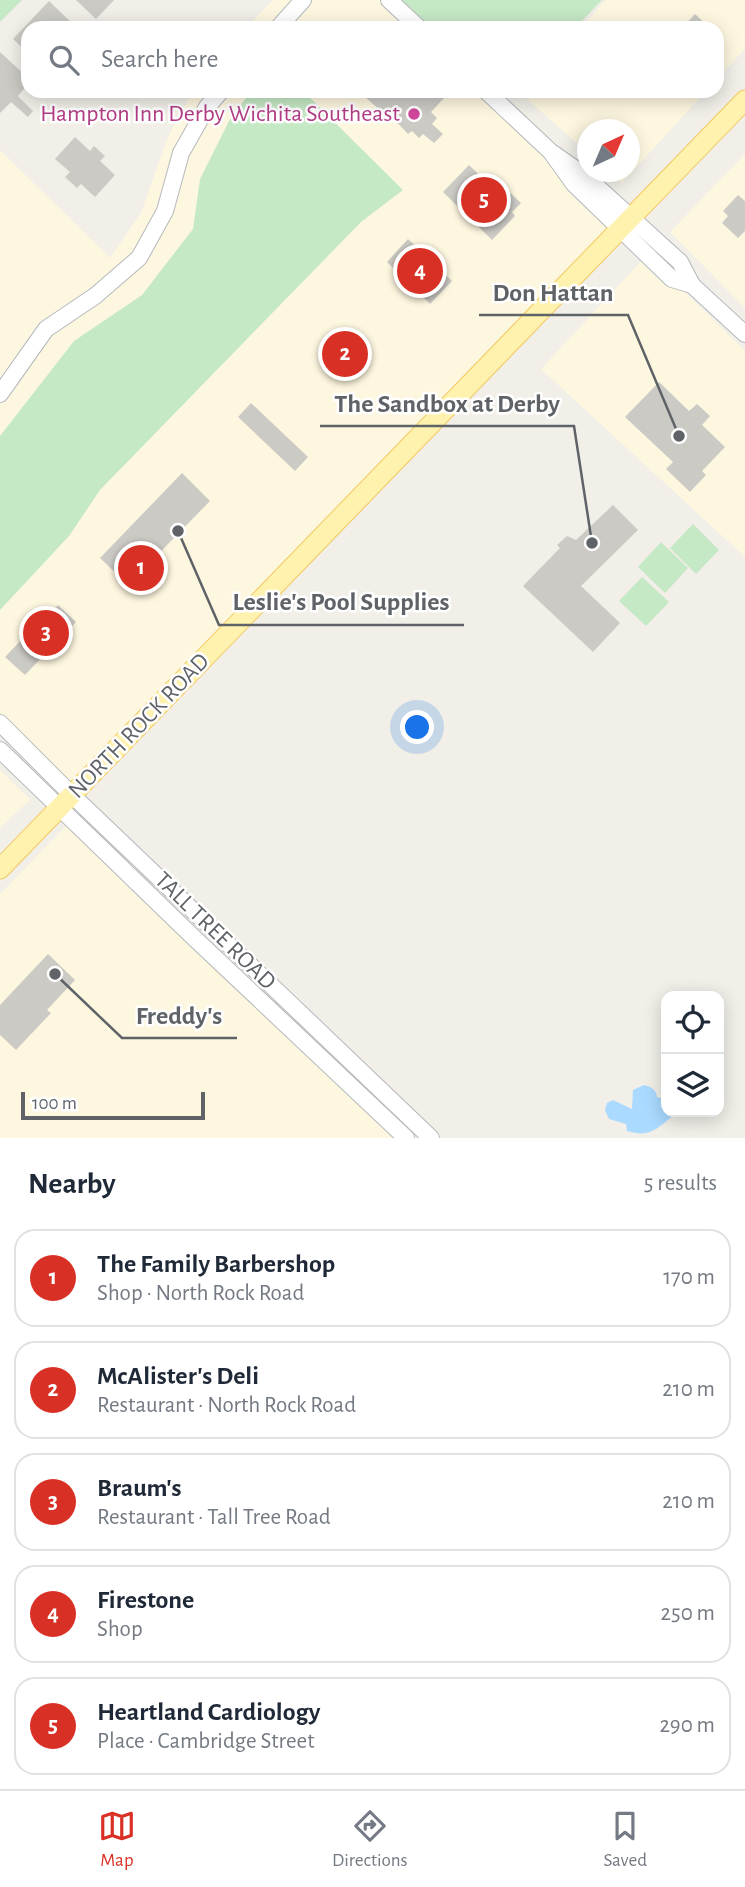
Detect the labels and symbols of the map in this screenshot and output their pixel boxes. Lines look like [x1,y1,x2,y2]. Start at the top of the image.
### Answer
place label: Hampton Inn Derby Wichita Southeast [40,102,400,126]
marker: Hampton Inn Derby Wichita Southeast [406,106,422,122]
north arrow [577,119,640,182]
pin: 5 [461,174,507,226]
pin: 4 [397,245,443,297]
callout: Don Hattan [479,268,628,315]
text: Don Hattan [492,280,614,306]
pin: 2 [322,328,368,380]
callout: The Sandbox at Derby [320,379,574,426]
text: The Sandbox at Derby [334,391,560,417]
pin: 1 [118,542,164,594]
callout: Leslie's Pool Supplies [219,578,464,625]
text: Leslie's Pool Supplies [232,589,450,615]
pin: 3 [23,607,69,659]
street label: NORTH ROCK ROAD [64,649,214,803]
your location [400,710,434,744]
street label: TALL TREE ROAD [150,868,280,994]
callout: Freddy's [122,991,237,1038]
text: Freddy's [136,1003,222,1029]
scale bar [21,1089,205,1121]

